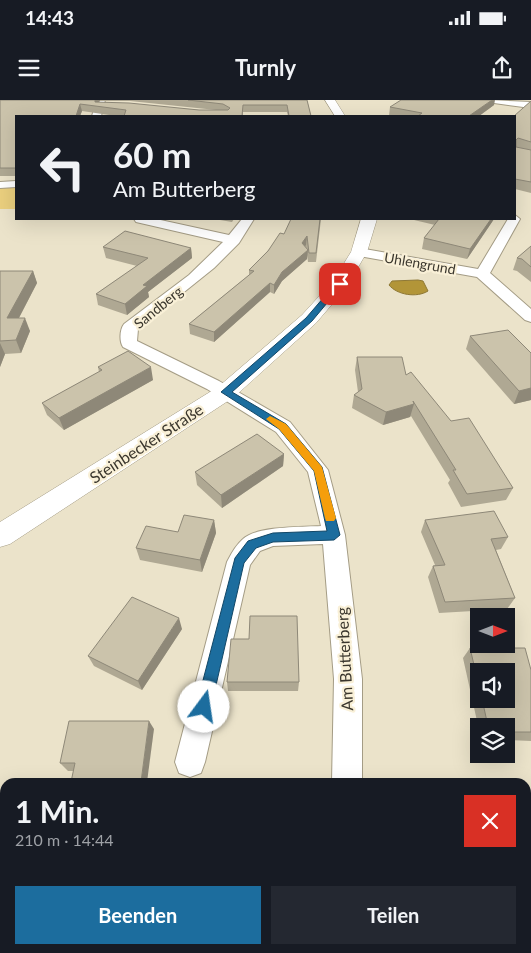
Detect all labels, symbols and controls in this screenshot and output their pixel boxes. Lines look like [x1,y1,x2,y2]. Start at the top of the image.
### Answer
text: 14:43 [25,6,74,29]
icon: menu [15,54,43,82]
text: Turnly [235,54,296,81]
icon: share [488,54,516,82]
text: 60 m [113,133,191,175]
icon: left [30,135,95,200]
text: Am Butterberg [113,175,256,202]
street label: Uhlengrund [383,248,457,278]
pin [319,263,361,305]
icon: arrive [326,270,354,298]
street label: Sandberg [130,282,186,332]
street label: Steinbecker Straße [86,399,206,487]
street label: Am Butterberg [332,607,356,711]
north arrow [470,608,515,652]
map controls [470,608,515,763]
button: sound [470,663,515,708]
position arrow [177,680,229,732]
button: layers [470,718,515,763]
text: 1 Min. [15,793,100,829]
button: close [464,795,516,847]
text: 210 m · 14:44 [15,830,114,849]
button: Beenden [15,886,261,944]
button: Teilen [271,886,516,944]

